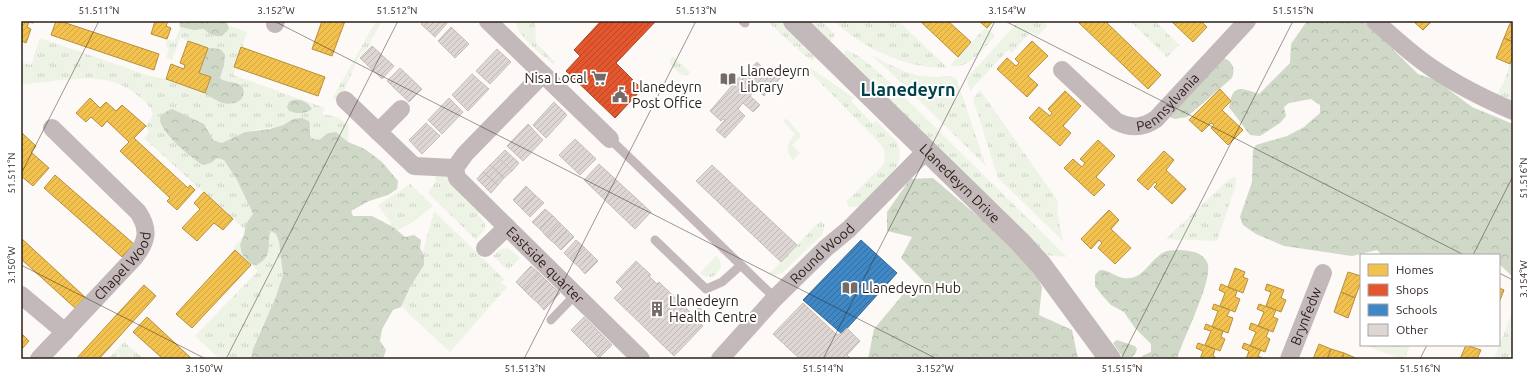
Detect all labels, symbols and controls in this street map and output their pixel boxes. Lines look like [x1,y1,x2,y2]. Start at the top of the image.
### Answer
text: 51.511°N [78,5,120,16]
text: 3.152°W [257,5,295,16]
text: 51.512°N [376,5,418,16]
text: 51.513°N [675,5,717,16]
text: 3.154°W [988,5,1026,16]
text: 51.515°N [1272,5,1314,16]
place label: Llanedeyrn Library [740,63,810,95]
supermarket icon: Nisa Local [590,69,608,87]
place label: Nisa Local [524,70,587,86]
library icon: Llanedeyrn Library [719,70,737,88]
street label: Pennsylvania [1135,70,1202,135]
place label: Llanedeyrn Post Office [632,79,702,111]
district label: Llanedeyrn [861,79,955,99]
public building icon: Llanedeyrn Post Office [611,86,629,104]
street label: Llanedeyrn Drive [916,140,1003,226]
text: 51.511°N [6,152,17,194]
text: 51.516°N [1518,157,1529,199]
street label: Round Wood [787,220,858,287]
street label: Eastside quarter [503,223,588,307]
street label: Chapel Wood [91,231,154,303]
text: 3.150°W [6,246,17,284]
legend [1360,254,1500,346]
text: 3.154°W [1518,260,1529,298]
text: Homes [1396,263,1434,276]
library icon: Llanedeyrn Hub [841,279,859,297]
place label: Llanedeyrn Hub [862,280,961,296]
text: Shops [1396,283,1428,296]
street label: Brynfedw [1287,285,1325,348]
place label: Llanedeyrn Health Centre [669,293,757,325]
building icon: Llanedeyrn Health Centre [648,300,666,318]
text: Schools [1396,303,1437,316]
text: Other [1396,323,1429,336]
text: 3.150°W [185,363,223,374]
text: 51.513°N [504,363,546,374]
text: 51.514°N [802,363,844,374]
text: 3.152°W [916,363,954,374]
text: 51.515°N [1101,363,1143,374]
text: 51.516°N [1399,363,1441,374]

